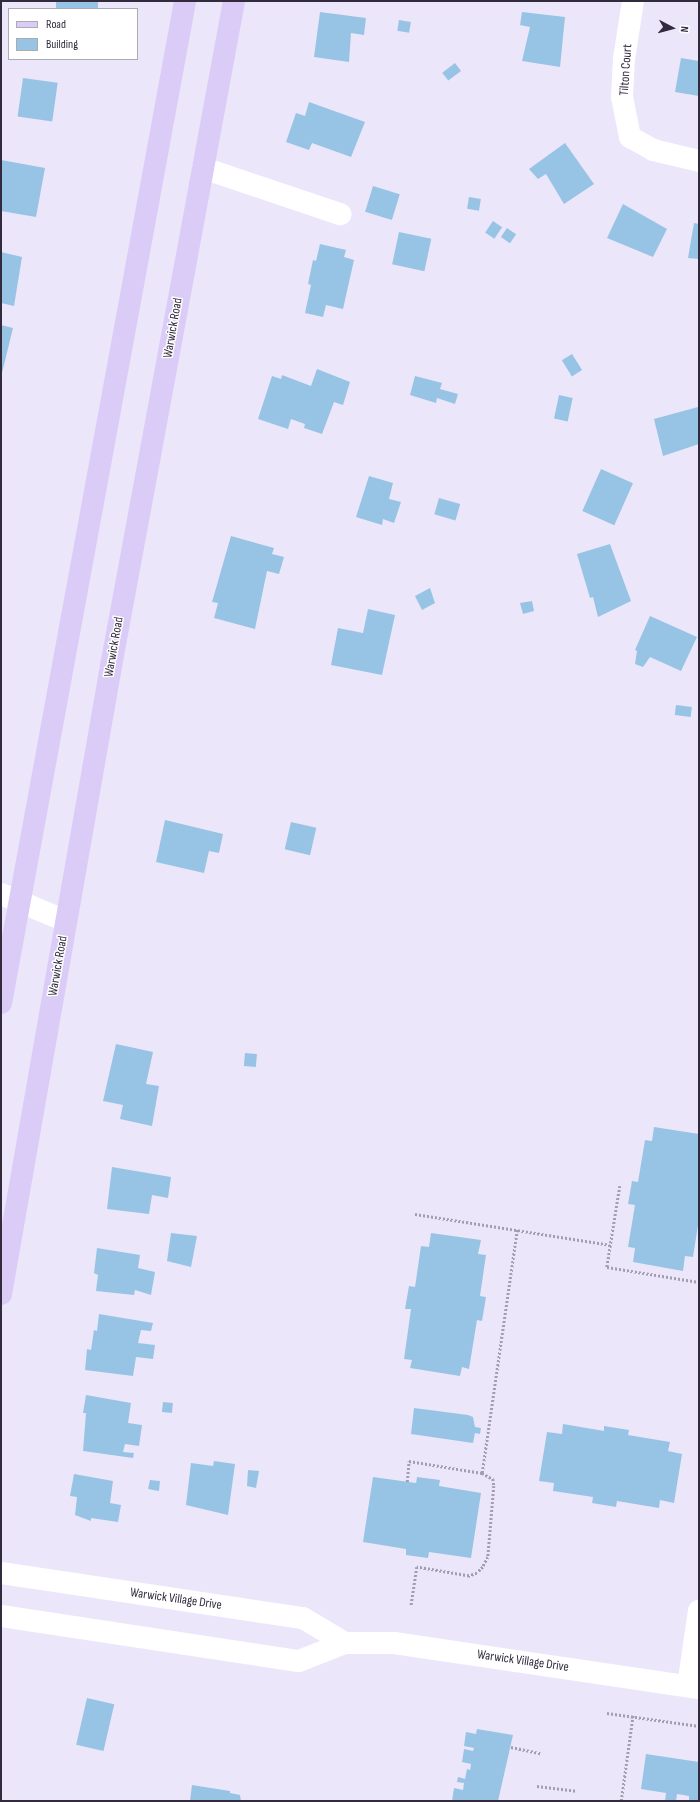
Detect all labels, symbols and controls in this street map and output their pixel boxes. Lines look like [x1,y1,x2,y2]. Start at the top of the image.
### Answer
legend [8,8,138,60]
north arrow [652,8,692,48]
text: Road [46,17,66,32]
text: N [678,26,691,33]
text: Building [46,37,78,52]
street label: Tilton Court [616,44,636,96]
street label: Warwick Road [160,297,186,359]
street label: Warwick Road [101,616,127,678]
street label: Warwick Road [45,935,71,997]
street label: Warwick Village Drive [129,1585,223,1613]
street label: Warwick Village Drive [476,1647,570,1675]

